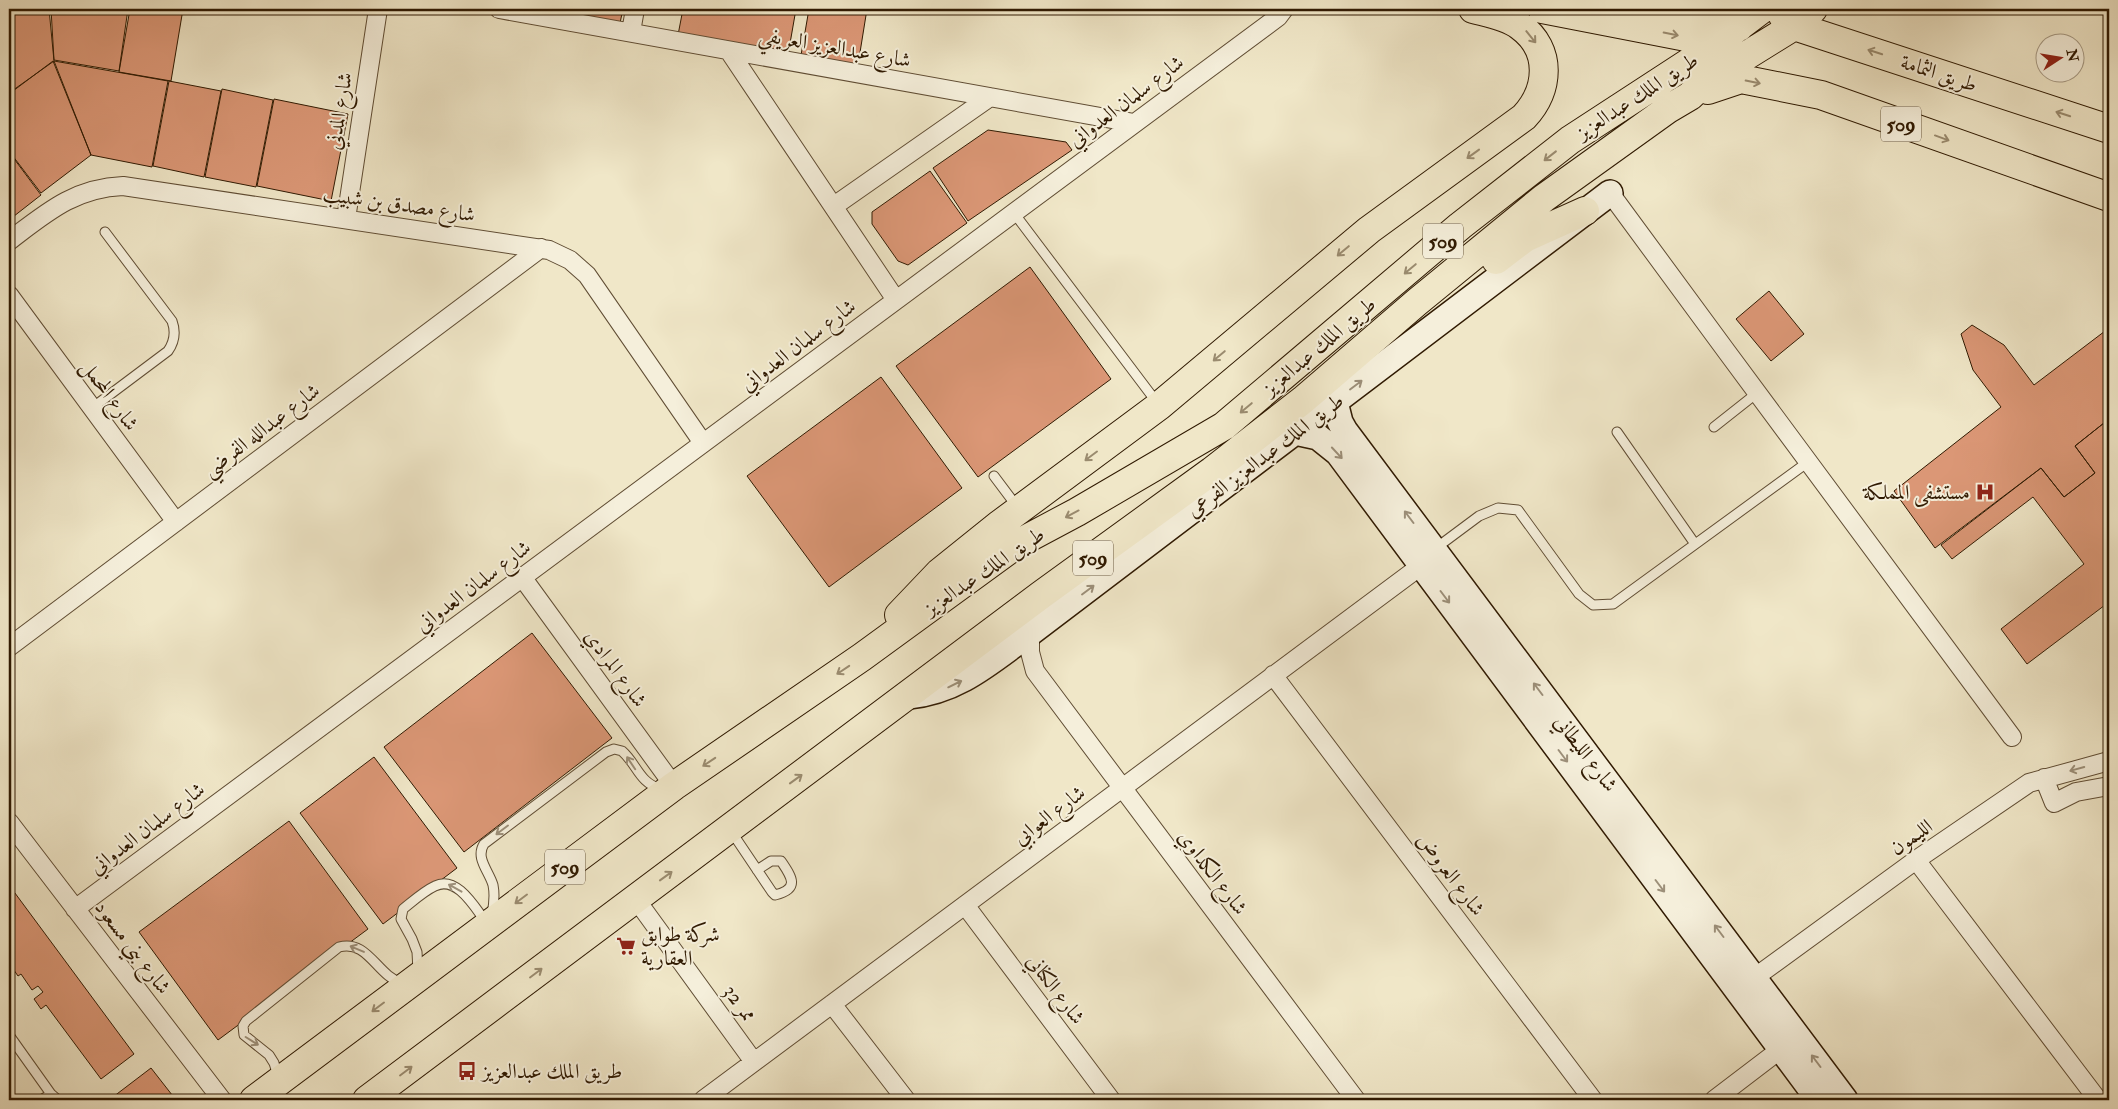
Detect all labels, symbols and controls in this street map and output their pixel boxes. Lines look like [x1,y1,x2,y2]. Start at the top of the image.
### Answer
street label: شارع عبدالعزيز العريفي [756,21,913,80]
one-way arrow [1525,30,1536,43]
one-way arrow [1662,30,1678,39]
north arrow [2036,32,2086,82]
street label: طريق الملك عبدالعزيز [1569,47,1703,147]
one-way arrow [1868,47,1884,57]
text: N [2062,47,2082,64]
street label: طريق الثمامة [1897,48,1981,99]
street label: شارع سلمان العدواني [1063,49,1192,157]
street label: شارع المدني [320,70,363,152]
one-way arrow [1745,77,1761,87]
road number: 509 [1881,106,1921,142]
one-way arrow [2056,109,2071,118]
one-way arrow [1933,134,1949,144]
one-way arrow [1466,149,1480,159]
one-way arrow [1544,150,1557,161]
street label: شارع مصدق بن شبيب [320,180,477,233]
road number: 509 [1423,224,1463,258]
one-way arrow [1337,246,1350,257]
one-way arrow [1404,264,1417,275]
street label: طريق الملك عبدالعزيز [1255,291,1382,403]
street label: شارع سلمان العدواني [735,293,864,401]
one-way arrow [1213,350,1226,361]
street label: شارع المحمل [71,354,145,439]
street label: شارع عبدالله الفرضي [197,377,329,488]
one-way arrow [1349,380,1362,391]
street label: طريق الملك عبدالعزيز الفرعي [1181,387,1351,526]
one-way arrow [1239,402,1252,413]
one-way arrow [1331,447,1343,460]
one-way arrow [1084,451,1098,461]
place label: مستشفى المملكة [1862,479,1970,507]
hospital icon: مستشفى المملكة [1974,481,1996,503]
one-way arrow [1065,510,1080,519]
one-way arrow [1404,510,1414,524]
street label: طريق الملك عبدالعزيز [917,521,1050,623]
street label: شارع سلمان العدواني [410,534,539,642]
road number: 509 [1073,540,1113,576]
one-way arrow [1081,584,1094,595]
one-way arrow [1440,590,1451,603]
street label: شارع المرادي [575,624,653,715]
one-way arrow [836,665,850,675]
one-way arrow [948,679,963,689]
one-way arrow [1532,683,1543,696]
street label: شارع الليطاني [1544,709,1624,800]
one-way arrow [1558,749,1568,763]
one-way arrow [626,756,636,770]
one-way arrow [702,757,716,767]
one-way arrow [2069,765,2085,775]
one-way arrow [789,773,802,784]
street label: شارع سلمان العدواني [84,776,213,884]
street label: شارع العوابي [1008,779,1093,855]
street label: الليمون [1884,813,1938,862]
street label: شارع الكداوي [1168,824,1254,923]
one-way arrow [495,825,509,835]
street label: شارع العروض [1407,827,1491,924]
road number: 509 [545,850,585,884]
one-way arrow [659,871,673,881]
one-way arrow [1655,879,1665,893]
one-way arrow [448,883,462,894]
one-way arrow [514,894,528,904]
street label: شارع بني مسعود [84,895,177,1003]
place label: شركة طوابق العقارية [641,921,720,972]
one-way arrow [1713,925,1724,938]
supermarket icon: شركة طوابق العقارية [615,935,637,957]
one-way arrow [349,943,364,953]
street label: شارع الكناني [1017,949,1091,1032]
one-way arrow [529,968,542,979]
street label: ممر 32 [717,979,762,1027]
one-way arrow [372,1002,385,1013]
one-way arrow [245,1035,259,1046]
one-way arrow [1811,1054,1821,1068]
place label: طريق الملك عبدالعزيز [480,1058,622,1085]
bus stop icon: طريق الملك عبدالعزيز [456,1060,478,1082]
one-way arrow [399,1066,413,1076]

